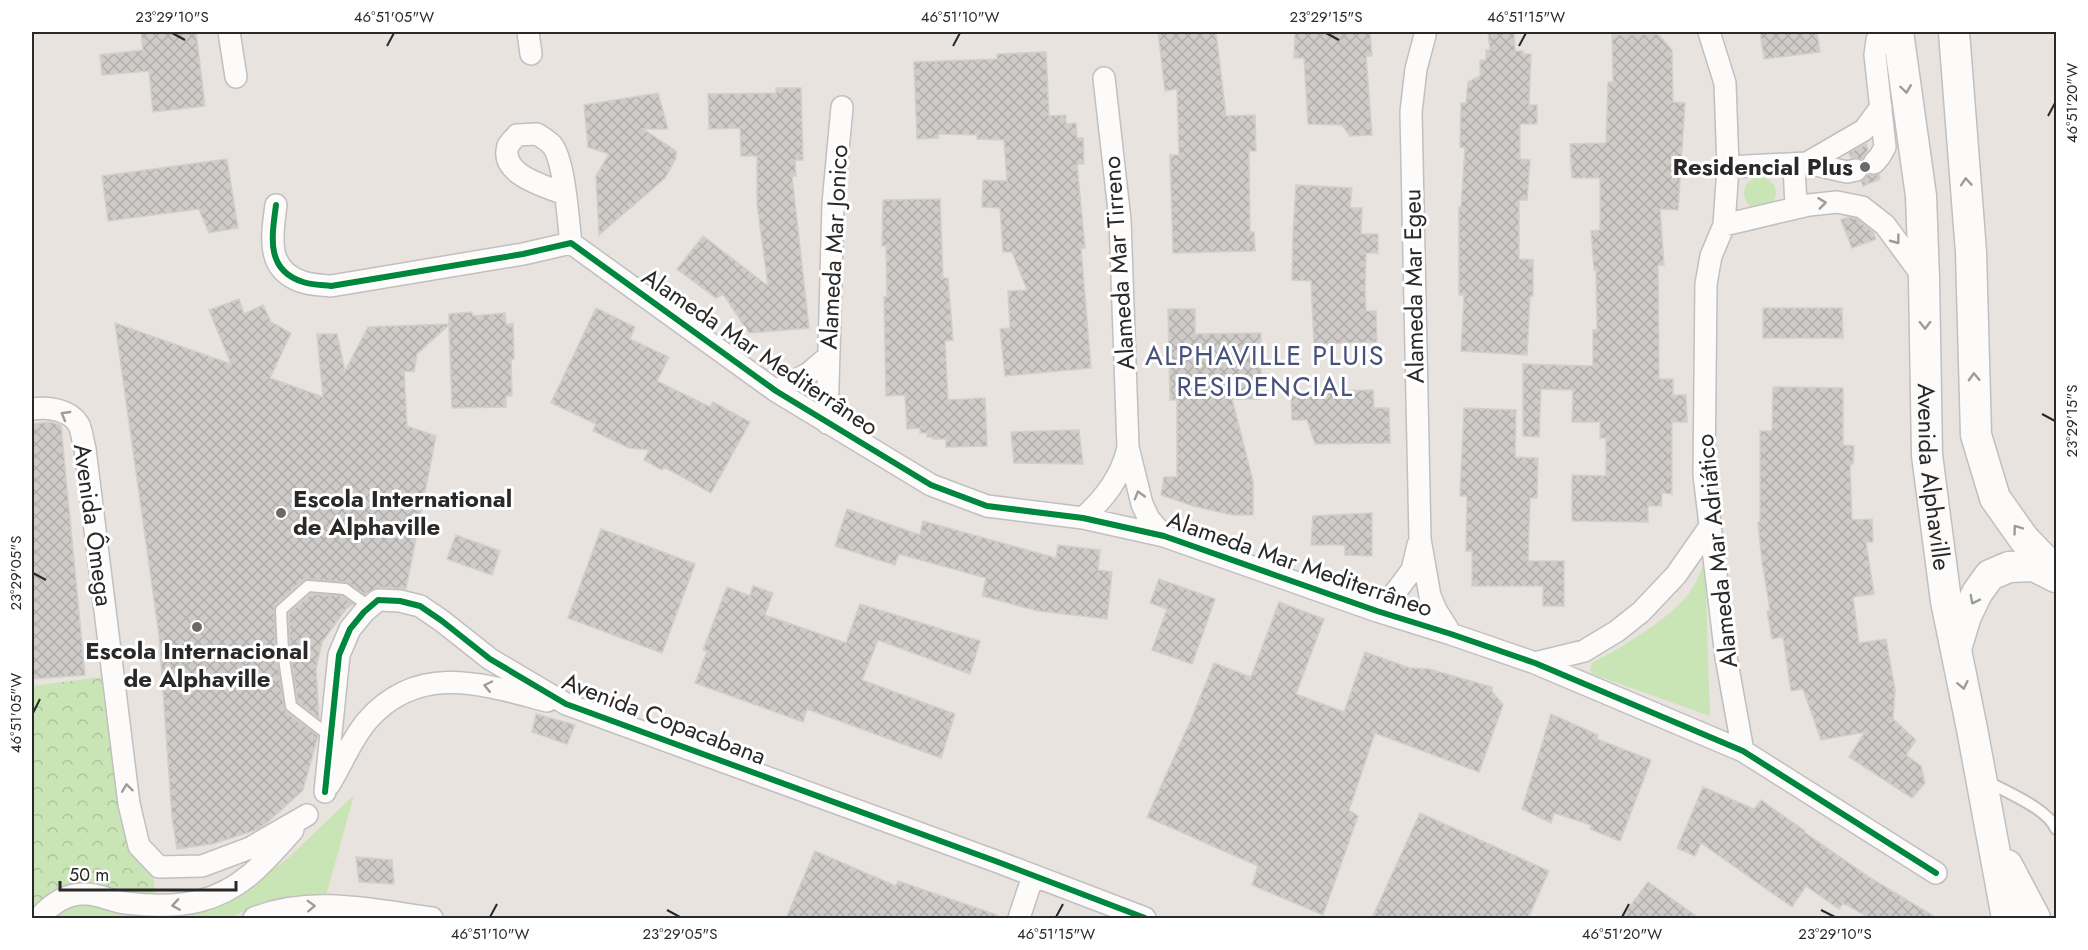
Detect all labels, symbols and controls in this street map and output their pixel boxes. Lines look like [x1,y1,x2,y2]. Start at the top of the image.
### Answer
text: 23°29'10"S [135,6,209,28]
text: 46°51'05"W [354,6,434,28]
text: 46°51'10"W [921,6,999,28]
text: 23°29'15"S [1290,6,1362,28]
text: 46°51'15"W [1487,6,1565,28]
text: 46°51'20"W [2061,63,2083,143]
one-way arrow [1899,85,1912,94]
street label: Alameda Mar Jonico [811,144,856,350]
place label: Residencial Plus [1673,149,1853,184]
street label: Alameda Mar Tirreno [1094,155,1143,371]
marker: Residencial Plus [1858,160,1872,174]
one-way arrow [1960,177,1973,186]
street label: Alameda Mar Egeu [1394,188,1433,384]
one-way arrow [1817,198,1826,210]
one-way arrow [1888,233,1899,244]
street label: Alameda Mar Mediterrâneo [635,259,886,444]
one-way arrow [1919,321,1931,330]
district label: ALPHAVILLE PLUIS RESIDENCIAL [1145,336,1385,406]
one-way arrow [1968,372,1981,381]
street label: Avenida Alphaville [1909,383,1960,572]
text: 23°29'15"S [2061,385,2083,457]
one-way arrow [61,411,71,422]
street label: Alameda Mar Adriático [1687,432,1746,670]
street label: Avenida Ômega [65,441,122,608]
place label: Escola International de Alphaville [293,481,512,544]
one-way arrow [1134,490,1147,500]
street label: Alameda Mar Mediterrâneo [1163,502,1438,625]
marker: Escola International de Alphaville [274,506,288,520]
one-way arrow [2013,525,2024,536]
text: 23°29'05"S [5,535,27,611]
one-way arrow [1970,593,1982,604]
marker: Escola Internacional de Alphaville [190,620,204,634]
place label: Escola Internacional de Alphaville [85,633,309,696]
street label: Avenida Copacabana [557,664,771,774]
text: 46°51'05"W [5,673,27,753]
one-way arrow [484,680,494,693]
one-way arrow [1956,680,1969,690]
one-way arrow [122,784,134,793]
scale bar [60,854,236,892]
text: 50 m [69,862,109,888]
one-way arrow [172,898,181,910]
one-way arrow [306,900,315,913]
text: 46°51'10"W [451,923,529,945]
text: 23°29'05"S [642,923,718,945]
text: 46°51'15"W [1017,923,1095,945]
text: 46°51'20"W [1582,923,1662,945]
text: 23°29'10"S [1798,923,1872,945]

